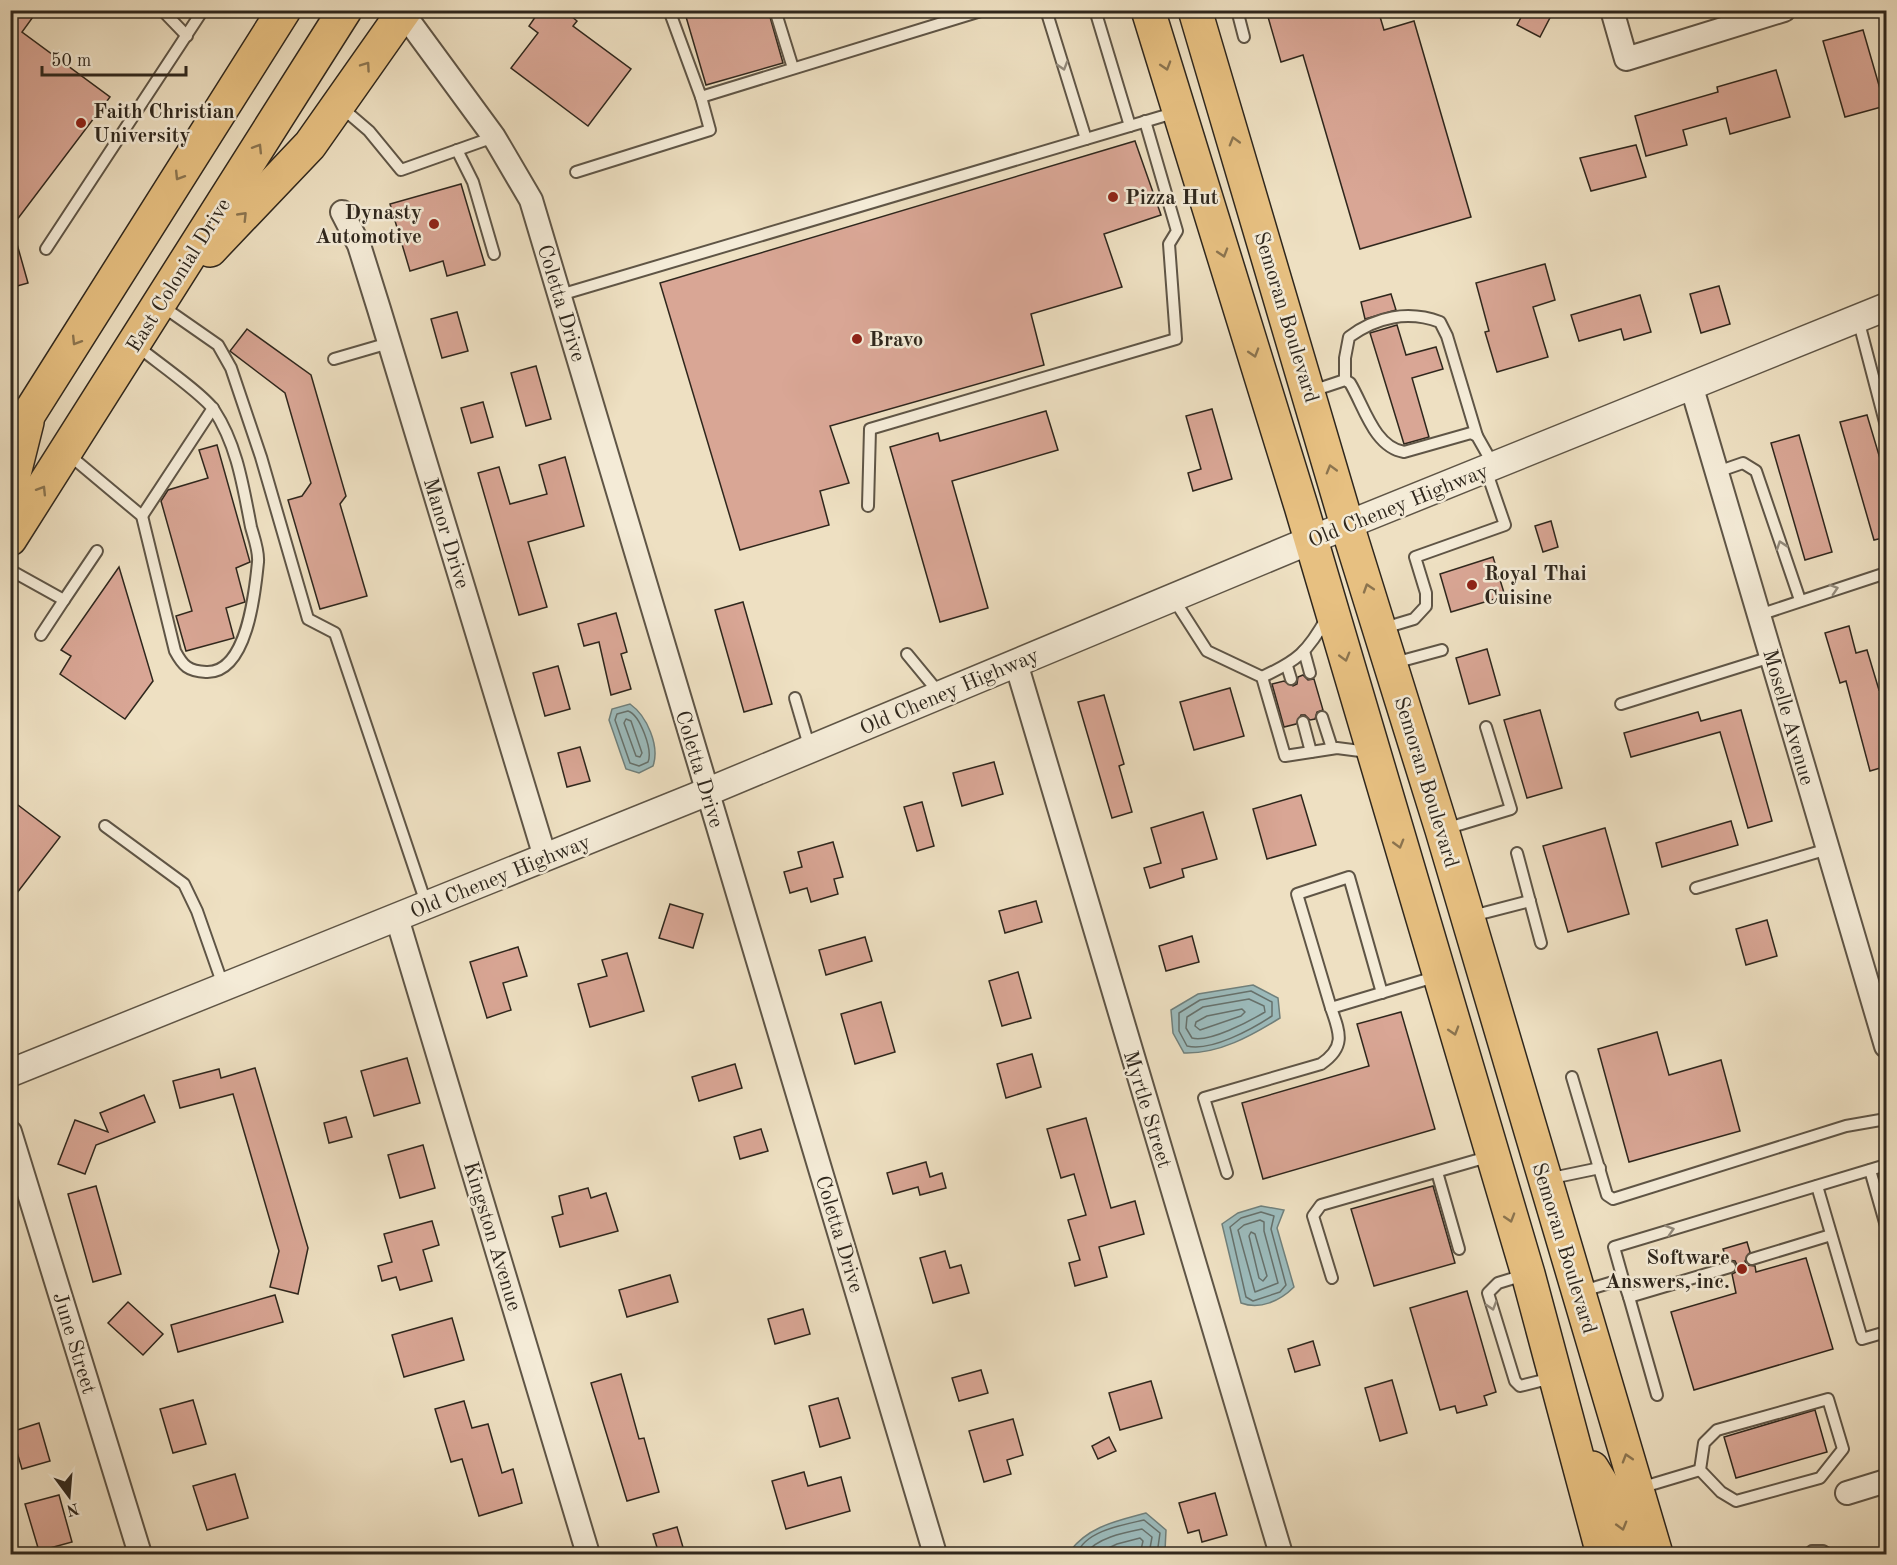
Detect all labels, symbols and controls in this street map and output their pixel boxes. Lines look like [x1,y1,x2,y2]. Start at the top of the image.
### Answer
scale bar [42,39,186,77]
text: 50 m [51,52,91,70]
one-way arrow [1056,60,1068,71]
one-way arrow [1158,60,1171,71]
one-way arrow [359,61,370,72]
place label: Faith Christian University [93,102,235,147]
marker: Faith Christian University [74,116,88,130]
one-way arrow [1229,136,1241,147]
one-way arrow [251,144,262,155]
one-way arrow [175,170,187,180]
place label: Pizza Hut [1125,188,1219,209]
marker: Pizza Hut [1106,190,1120,204]
street label: East Colonial Drive [123,195,235,356]
place label: Dynasty Automotive [315,203,422,248]
one-way arrow [236,212,247,222]
marker: Dynasty Automotive [427,217,441,231]
street label: Semoran Boulevard [1250,229,1322,406]
street label: Coletta Drive [533,242,588,364]
one-way arrow [1216,247,1228,258]
place label: Bravo [869,330,923,351]
marker: Bravo [850,332,864,346]
one-way arrow [73,335,84,346]
one-way arrow [1247,347,1259,358]
street label: Old Cheney Highway [1306,461,1492,552]
one-way arrow [1325,464,1338,474]
street label: Manor Drive [419,476,472,591]
one-way arrow [35,486,47,496]
one-way arrow [1776,540,1789,551]
place label: Royal Thai Cuisine [1484,564,1587,609]
marker: Royal Thai Cuisine [1465,578,1479,592]
one-way arrow [1363,583,1375,594]
one-way arrow [1828,584,1839,597]
street label: Old Cheney Highway [857,645,1042,740]
street label: Moselle Avenue [1758,647,1817,788]
one-way arrow [1338,651,1350,662]
street label: Semoran Boulevard [1390,694,1462,871]
street label: Coletta Drive [671,708,726,830]
street label: Old Cheney Highway [408,832,594,923]
one-way arrow [1392,838,1404,849]
one-way arrow [1447,1025,1459,1036]
street label: Myrtle Street [1119,1048,1174,1171]
street label: Kingston Avenue [459,1159,524,1314]
street label: Semoran Boulevard [1528,1160,1600,1337]
street label: Coletta Drive [811,1173,866,1295]
one-way arrow [1503,1212,1515,1223]
one-way arrow [1664,1225,1675,1237]
place label: Software Answers, inc. [1605,1248,1730,1293]
marker: Software Answers, inc. [1735,1262,1749,1276]
street label: June Street [48,1290,99,1397]
one-way arrow [1485,1300,1497,1311]
one-way arrow [1622,1453,1634,1464]
north arrow [39,1466,99,1526]
text: N [64,1499,81,1518]
one-way arrow [1615,1520,1627,1531]

